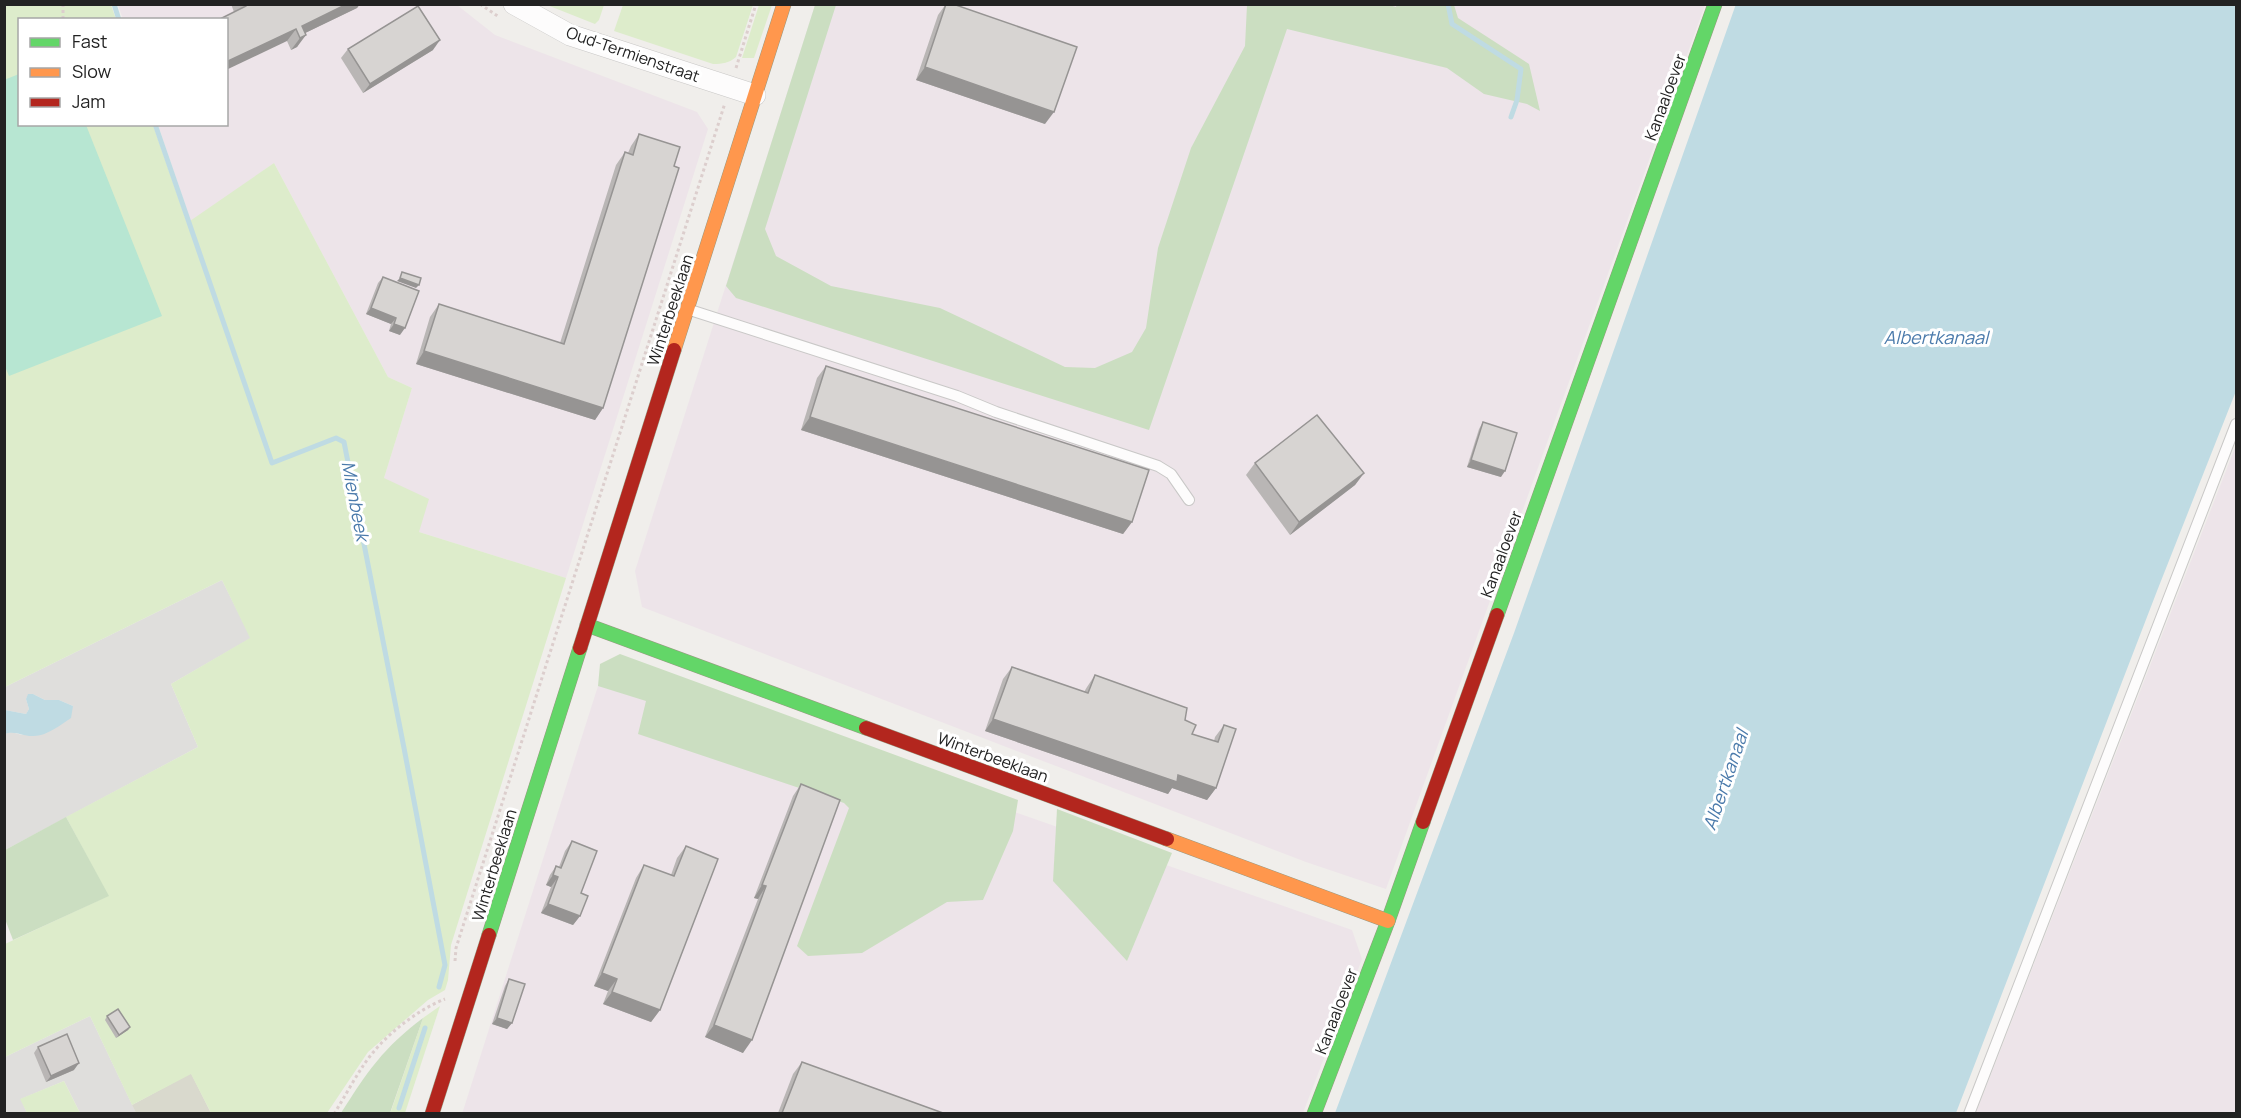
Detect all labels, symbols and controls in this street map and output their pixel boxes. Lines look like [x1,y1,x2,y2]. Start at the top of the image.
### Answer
legend [18,18,228,126]
street label: Oud-Termienstraat [563,21,703,87]
text: Fast [72,29,107,53]
street label: Kanaaloever [1639,50,1691,143]
text: Slow [72,59,112,83]
text: Jam [72,89,106,113]
street label: Winterbeeklaan [642,251,698,369]
water label: Albertkanaal [1884,325,1991,349]
water label: Mienbeek [336,459,376,546]
street label: Kanaaloever [1475,507,1527,600]
water label: Albertkanaal [1697,724,1754,833]
street label: Winterbeeklaan [935,727,1051,787]
street label: Winterbeeklaan [466,806,522,924]
street label: Kanaaloever [1309,964,1363,1057]

